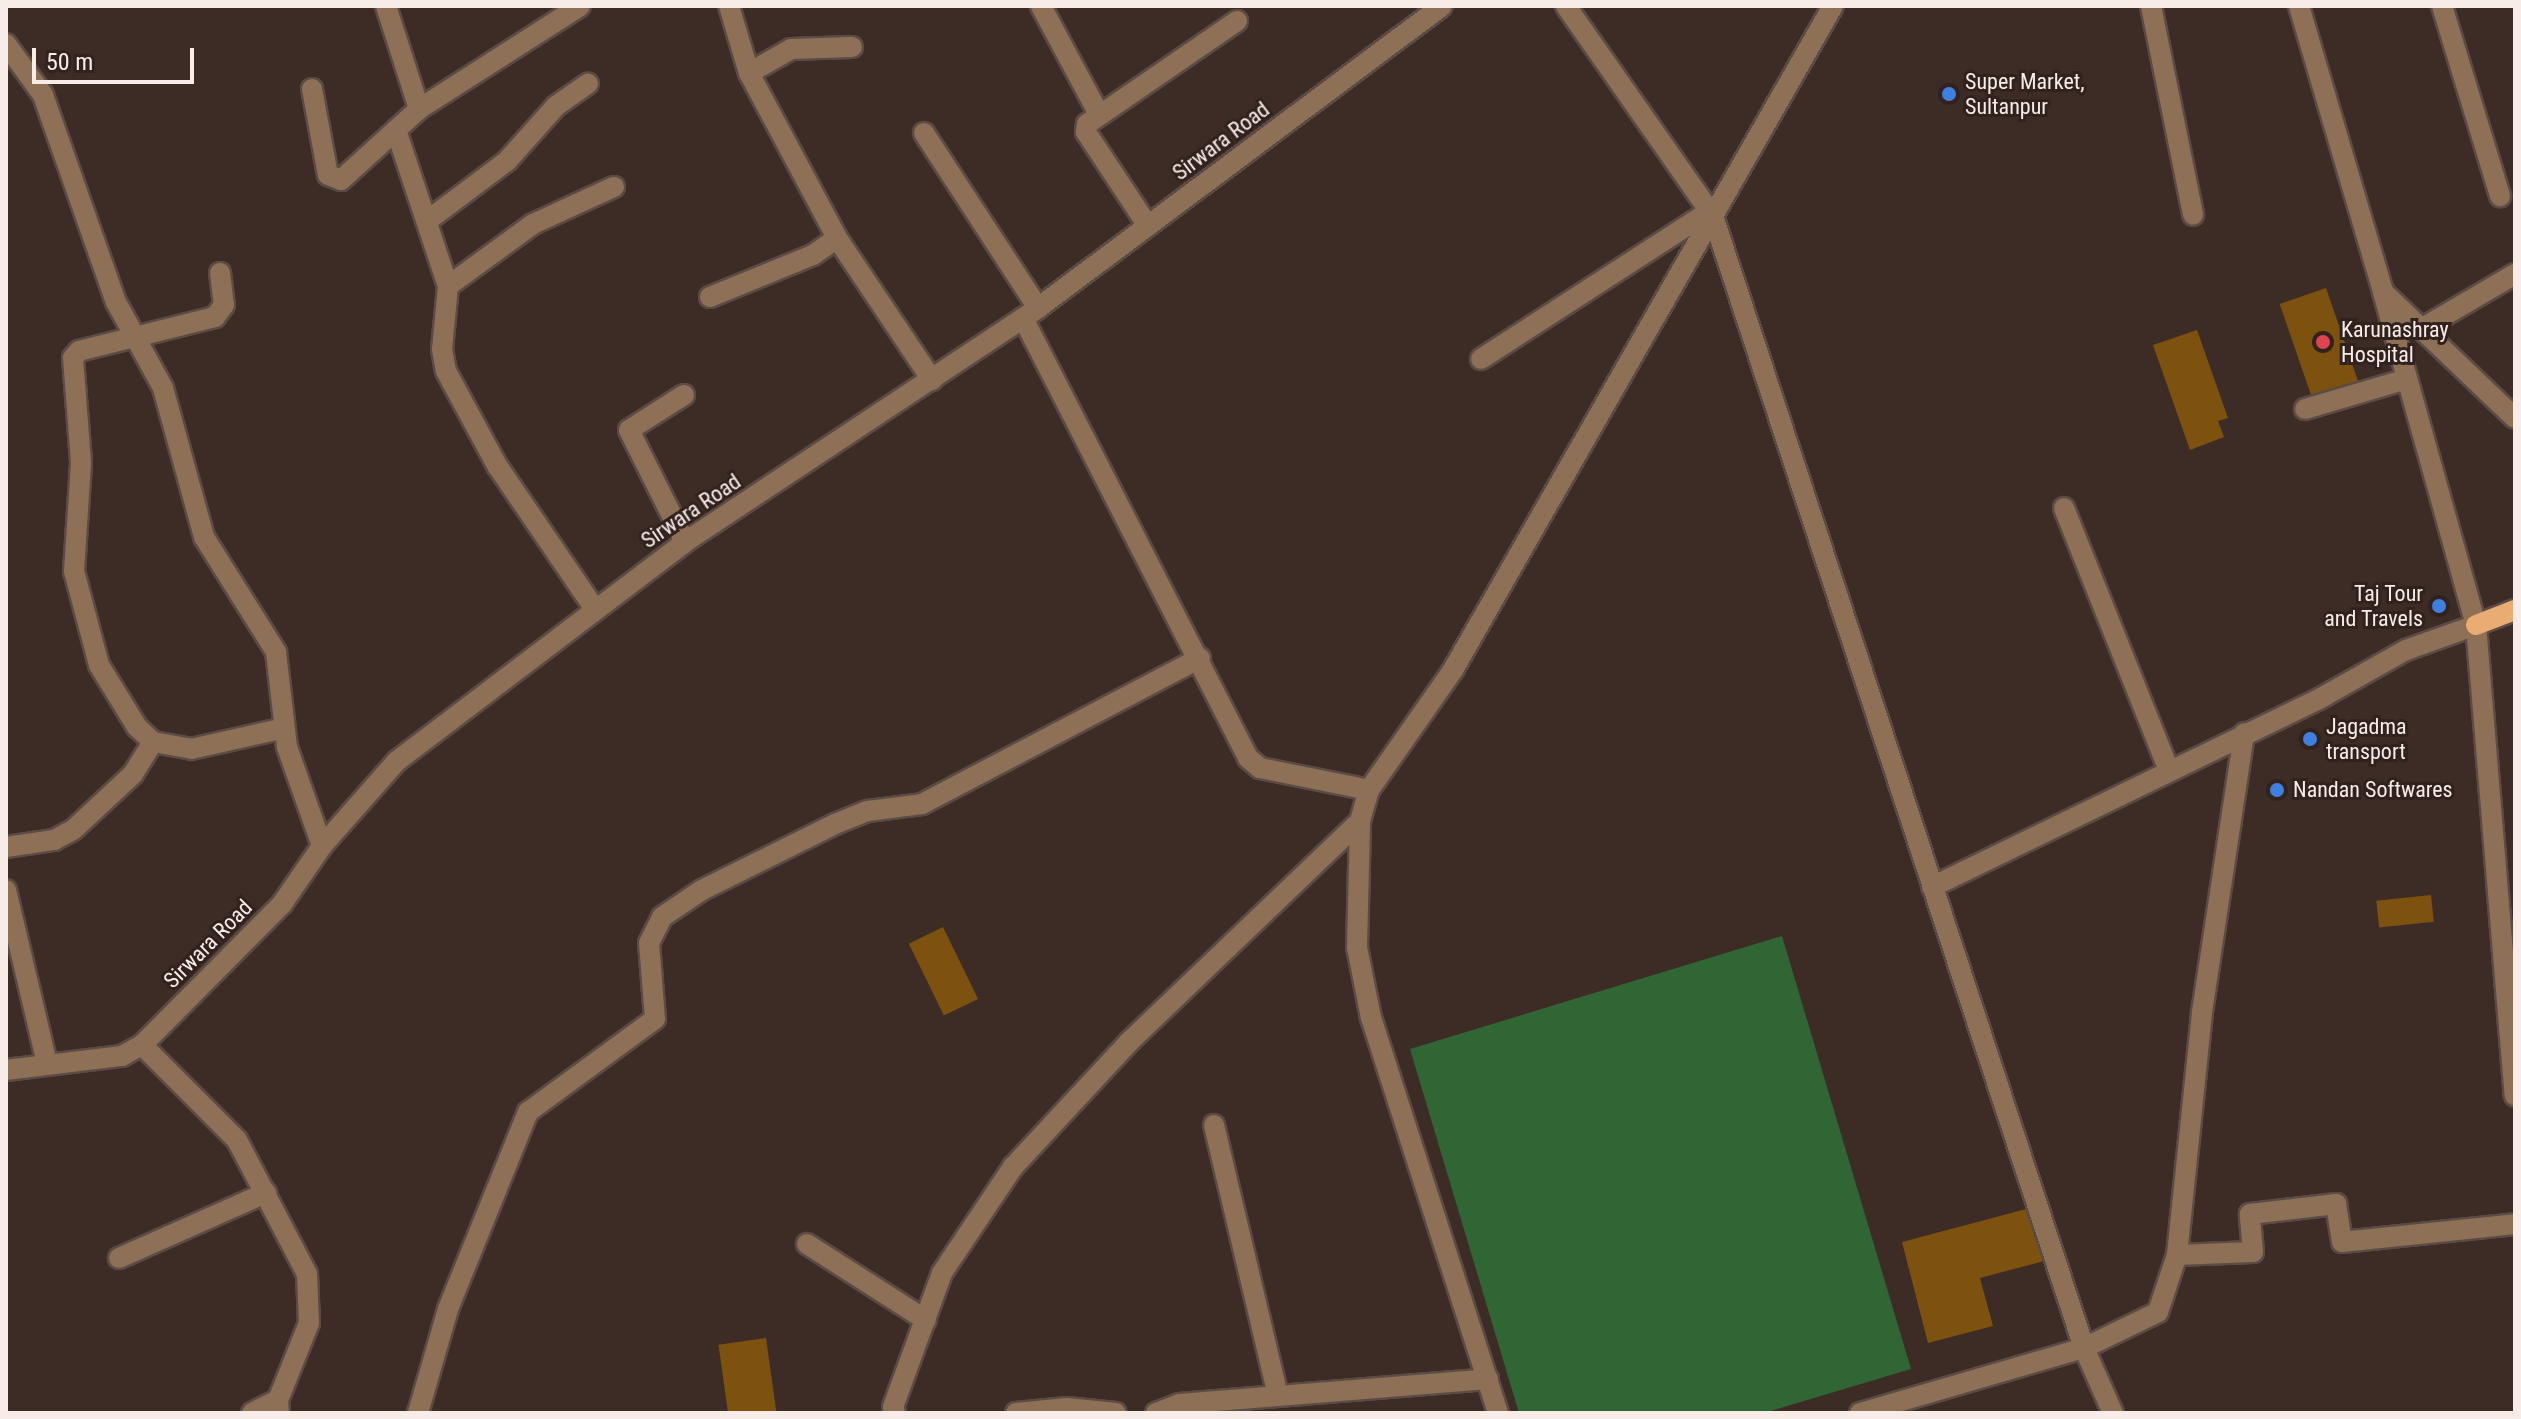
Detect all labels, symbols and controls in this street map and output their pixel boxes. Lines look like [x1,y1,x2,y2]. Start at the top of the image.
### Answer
scale bar [36,32,198,82]
text: 50 m [46,48,93,76]
place label: Super Market, Sultanpur [1965,68,2085,120]
marker: Super Market, Sultanpur [1940,85,1958,103]
street label: Sirwara Road [1167,96,1275,186]
place label: Karunashray Hospital [2341,316,2449,368]
marker: Karunashray Hospital [2312,331,2334,353]
street label: Sirwara Road [636,468,746,554]
place label: Taj Tour and Travels [2324,580,2423,632]
marker: Taj Tour and Travels [2430,597,2448,615]
place label: Jagadma transport [2326,713,2407,764]
marker: Jagadma transport [2301,730,2319,748]
place label: Nandan Softwares [2293,777,2453,803]
marker: Nandan Softwares [2268,781,2286,799]
street label: Sirwara Road [158,894,258,994]

